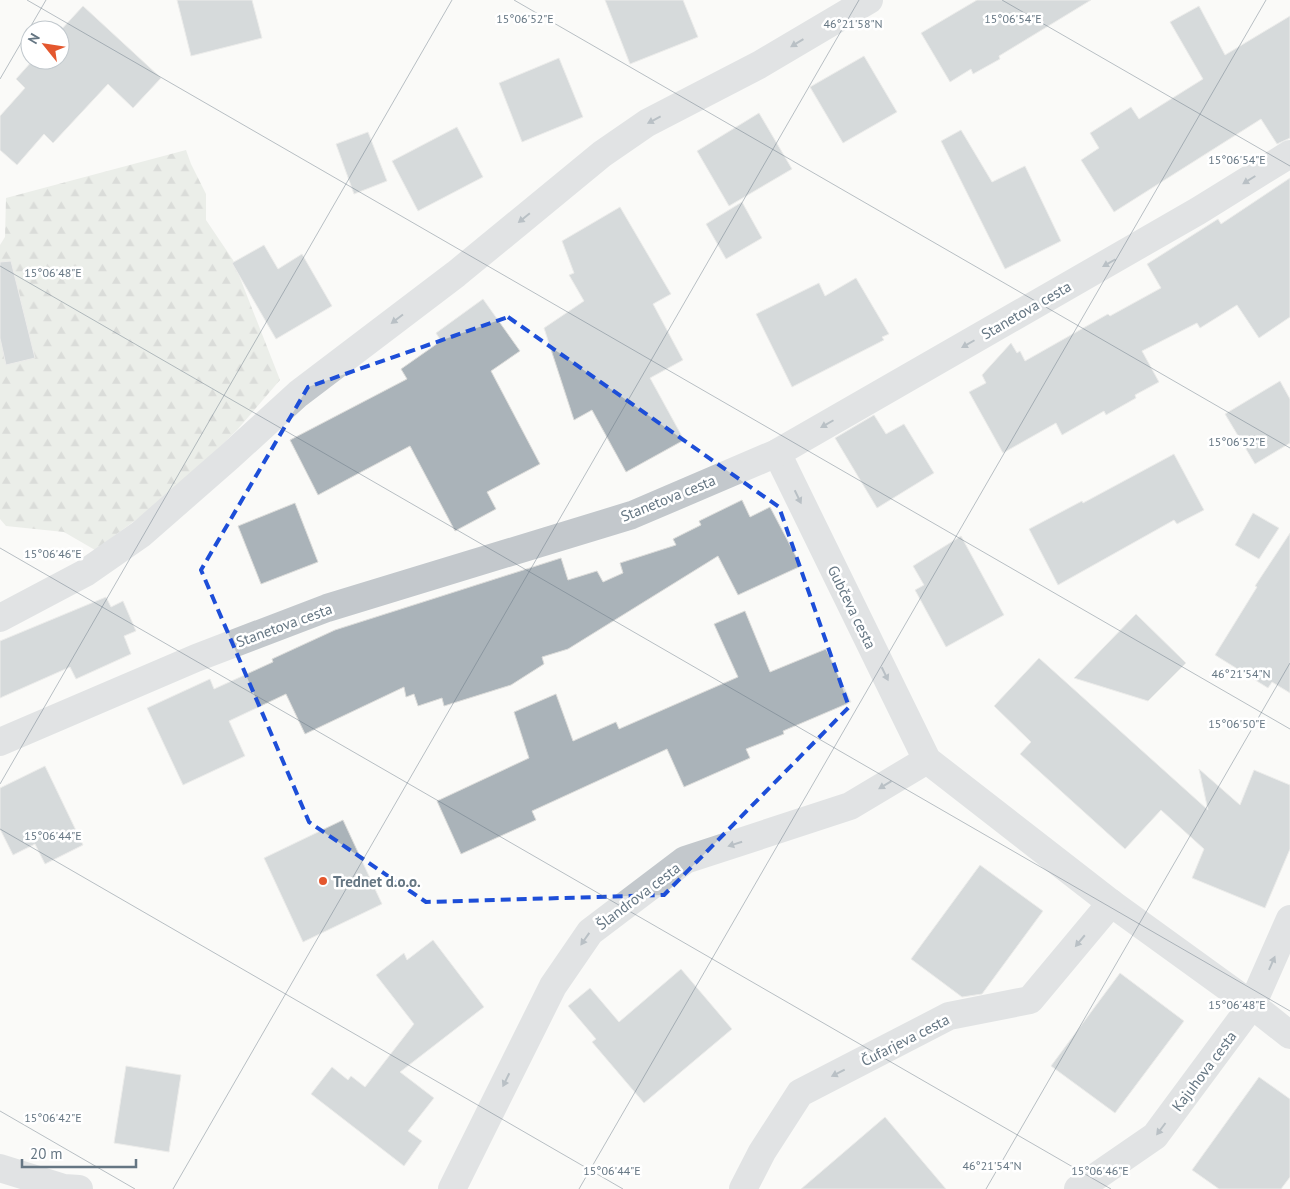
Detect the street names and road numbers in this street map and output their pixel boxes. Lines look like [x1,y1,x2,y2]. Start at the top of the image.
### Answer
street label: Stanetova cesta [978,277,1074,343]
street label: Stanetova cesta [618,470,718,526]
street label: Gubčeva cesta [824,562,880,652]
street label: Stanetova cesta [233,599,335,651]
street label: Šlandrova cesta [592,858,684,934]
street label: Čufarjeva cesta [858,1010,952,1070]
street label: Kajuhova cesta [1168,1027,1240,1115]

